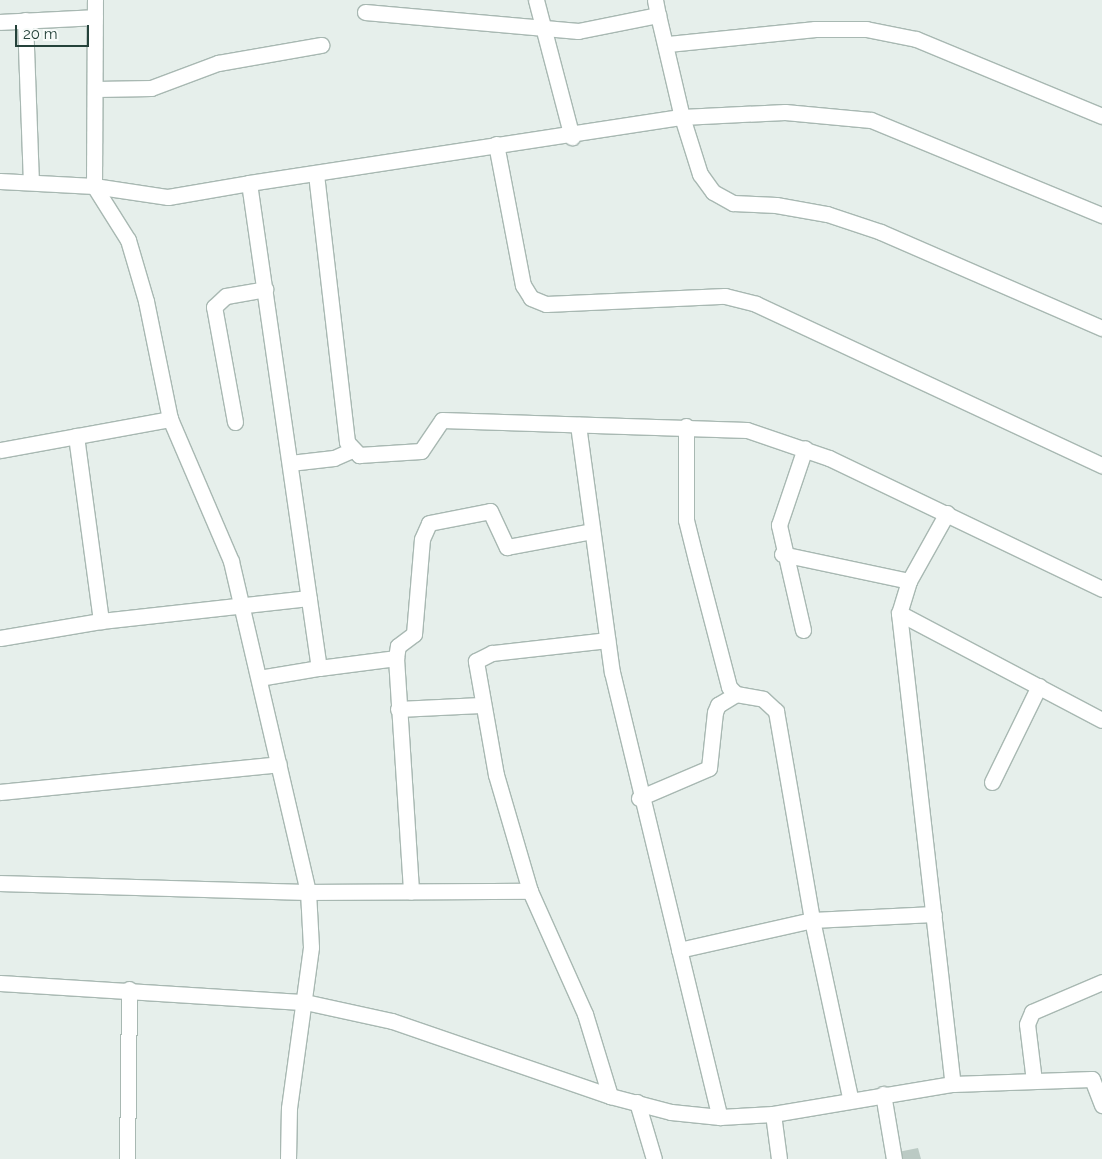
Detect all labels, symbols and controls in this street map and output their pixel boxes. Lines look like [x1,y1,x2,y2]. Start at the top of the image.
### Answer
scale bar [18,15,91,47]
text: 20 m [23,25,58,43]

